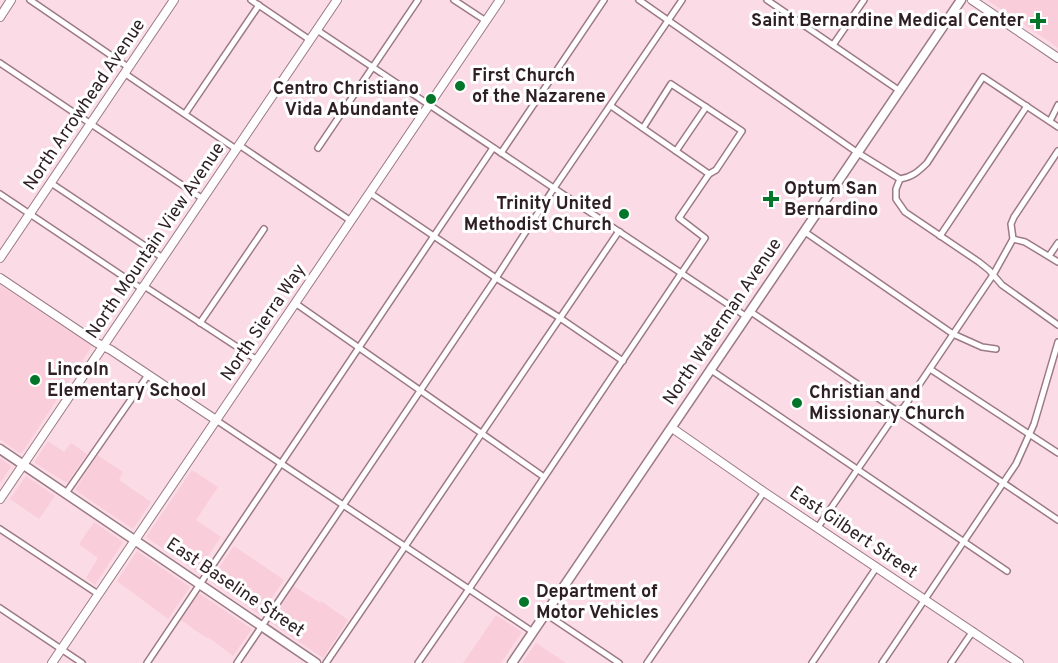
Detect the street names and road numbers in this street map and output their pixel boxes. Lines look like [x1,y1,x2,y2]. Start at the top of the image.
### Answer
street label: North Arrowhead Avenue [19,15,151,195]
street label: North Mountain View Avenue [82,138,230,344]
street label: North Waterman Avenue [658,234,788,410]
street label: North Sierra Way [216,260,312,386]
street label: East Gilbert Street [785,482,921,584]
street label: East Baseline Street [161,533,309,643]

